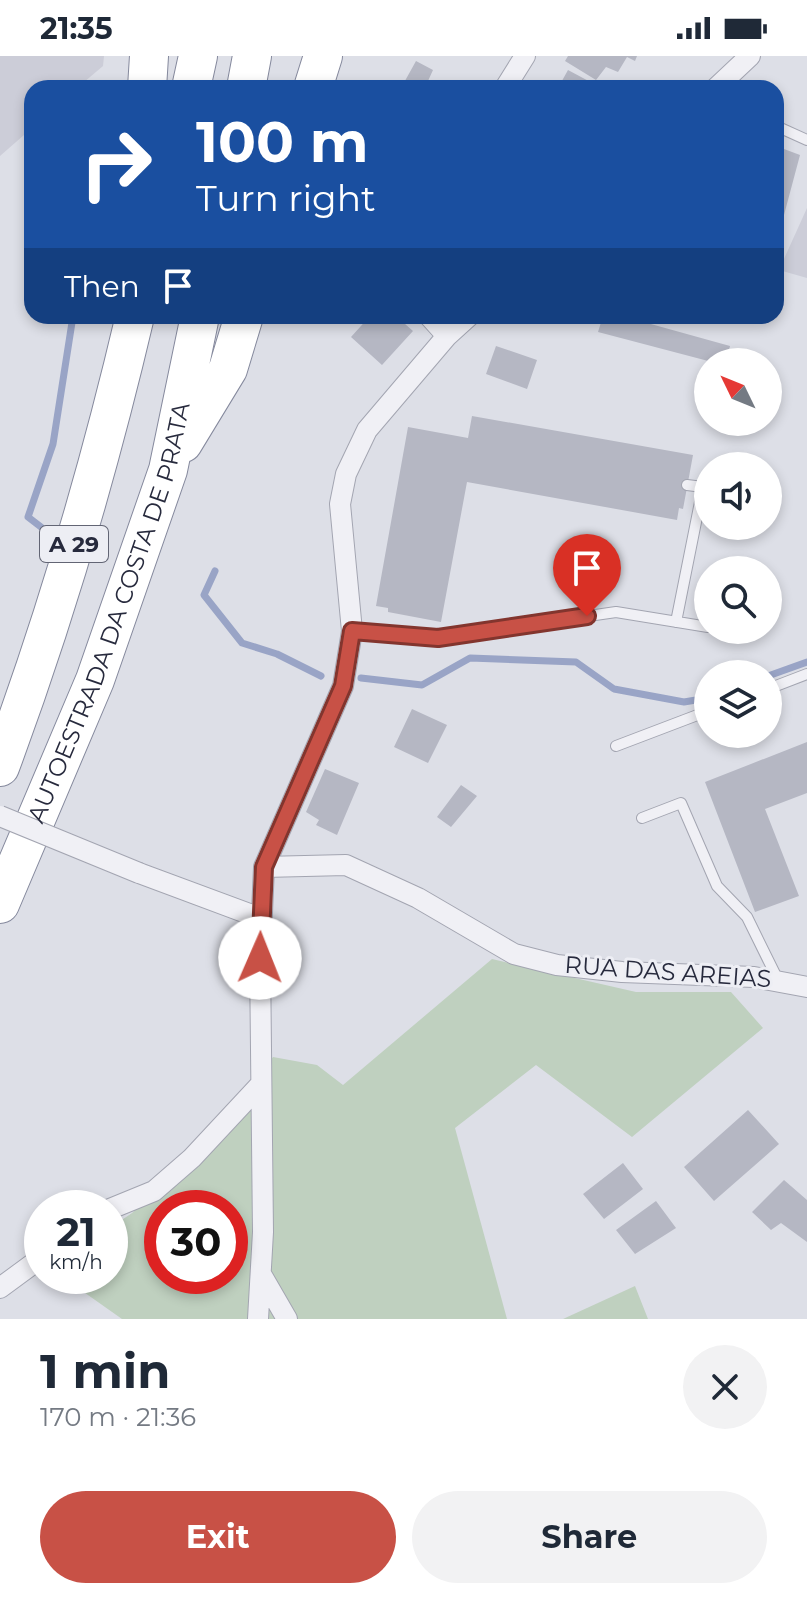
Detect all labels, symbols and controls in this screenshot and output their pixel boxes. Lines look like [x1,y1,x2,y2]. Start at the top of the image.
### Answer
text: 21:35 [40,10,113,47]
text: 100 m [196,108,369,176]
icon: right [64,112,168,216]
text: Turn right [196,176,376,220]
icon: arrive [156,264,200,308]
text: Then [64,268,140,305]
north arrow [694,348,782,436]
map controls [694,348,782,748]
street label: AUTOESTRADA DA COSTA DE PRATA [21,399,196,827]
button: sound [694,452,782,540]
road number: A 29 [40,526,108,562]
pin [553,534,621,616]
icon: arrive [565,546,609,590]
button: search [694,556,782,644]
button: layers [694,660,782,748]
position arrow [218,916,302,1000]
street label: RUA DAS AREIAS [564,950,772,993]
speed limit sign: 30 [144,1190,248,1294]
text: 21 [56,1207,96,1256]
text: km/h [49,1250,103,1274]
text: 1 min [40,1342,170,1400]
button: close [683,1345,767,1429]
text: 170 m · 21:36 [40,1401,196,1433]
button: Exit [40,1491,396,1583]
button: Share [412,1491,767,1583]

